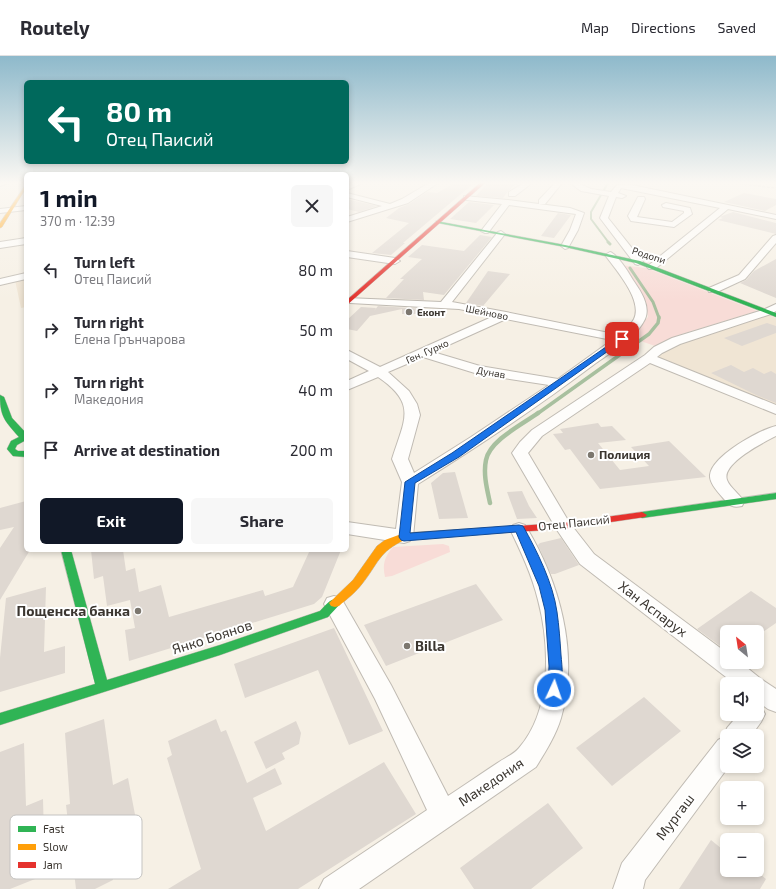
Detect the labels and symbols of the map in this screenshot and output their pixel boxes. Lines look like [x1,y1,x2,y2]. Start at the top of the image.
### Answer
street label: Родопи [631,244,667,266]
street label: Шейново [465,302,510,322]
place label: Еконт [417,306,446,318]
marker: Еконт [404,307,414,317]
pin [605,322,639,356]
street label: Ген. Гурко [404,336,451,367]
street label: Дунав [475,364,506,381]
place label: Полиция [599,447,651,461]
marker: Полиция [586,450,596,460]
street label: Отец Паисий [537,511,610,533]
street label: Хан Аспарух [615,577,692,640]
place label: Пощенска банка [17,602,130,619]
marker: Пощенска банка [133,606,143,616]
street label: Янко Боянов [170,616,254,657]
north arrow [720,625,764,669]
place label: Billa [415,637,445,654]
marker: Billa [402,641,412,651]
position arrow [533,669,575,711]
street label: Македония [455,754,527,810]
street label: Мургаш [652,790,697,843]
legend [10,815,142,879]
text: Fast [43,822,65,835]
text: Slow [43,840,68,853]
text: Jam [43,858,62,871]

